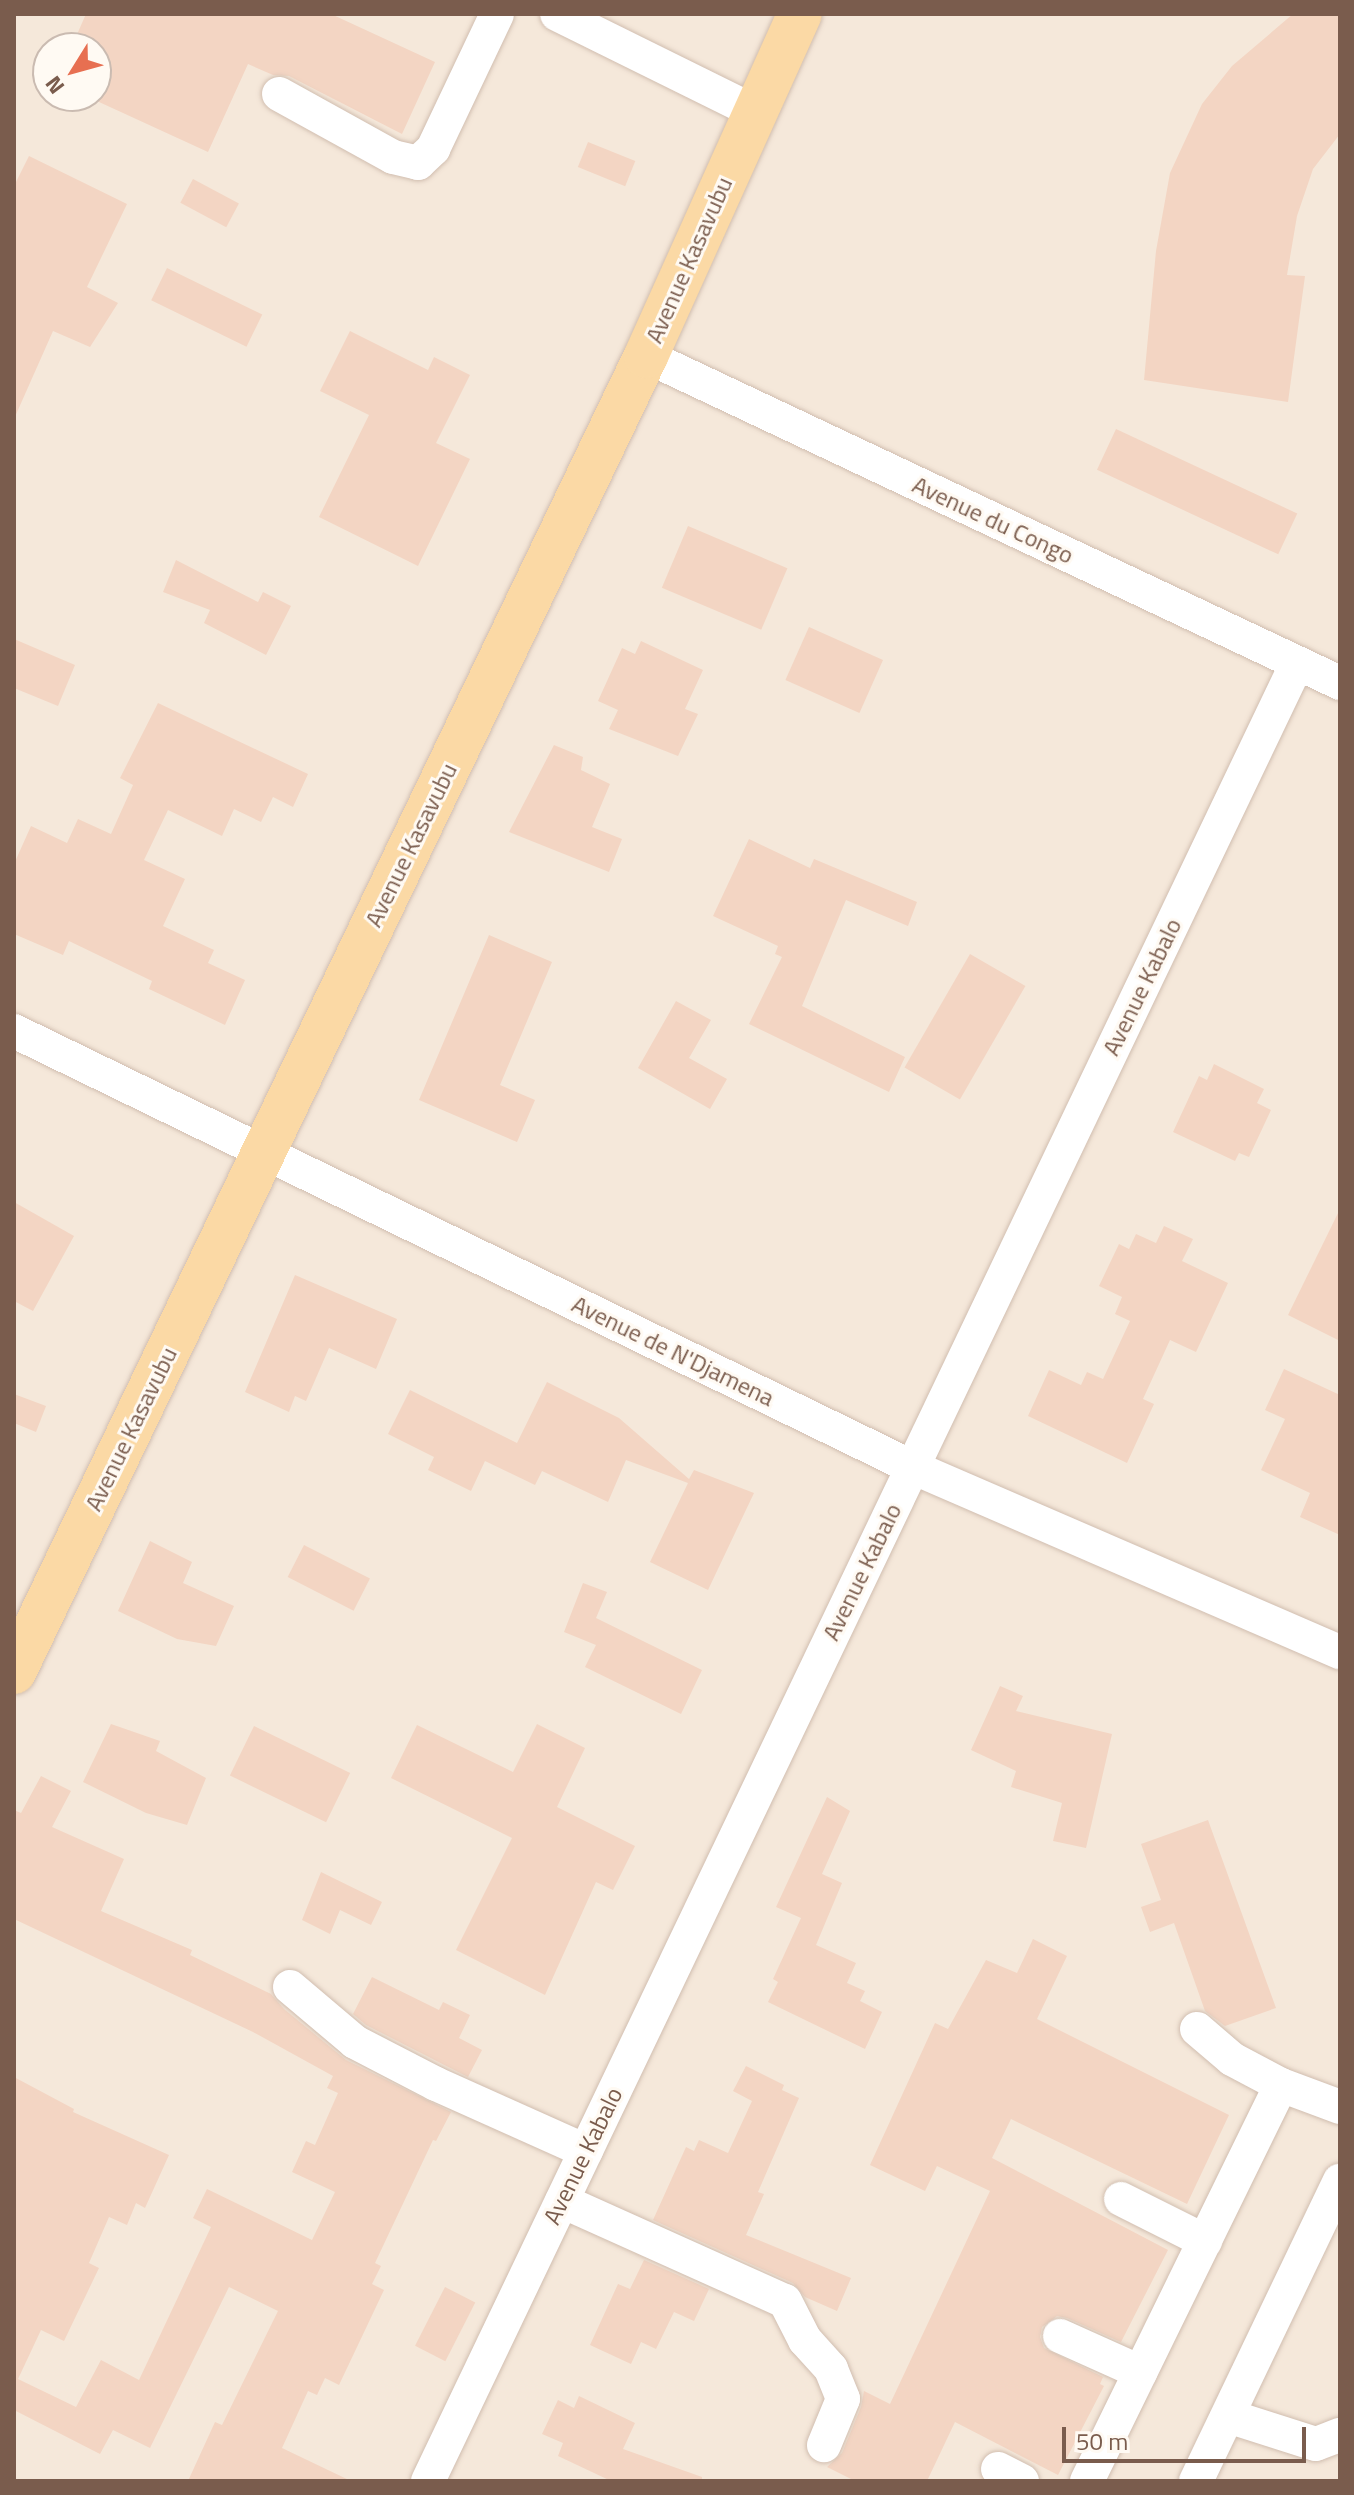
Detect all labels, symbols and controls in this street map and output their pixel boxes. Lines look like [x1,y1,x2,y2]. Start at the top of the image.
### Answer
north arrow [32,32,112,112]
text: N [36,69,73,102]
street label: Avenue Kasavubu [639,172,739,348]
street label: Avenue du Congo [908,470,1078,570]
street label: Avenue Kasavubu [359,758,463,932]
street label: Avenue Kabalo [1096,914,1188,1060]
street label: Avenue de N'Djamena [567,1290,779,1412]
street label: Avenue Kasavubu [79,1342,183,1516]
street label: Avenue Kabalo [816,1499,908,1645]
street label: Avenue Kabalo [537,2083,629,2229]
scale bar [1066,2411,1310,2461]
text: 50 m [1076,2423,1128,2459]

